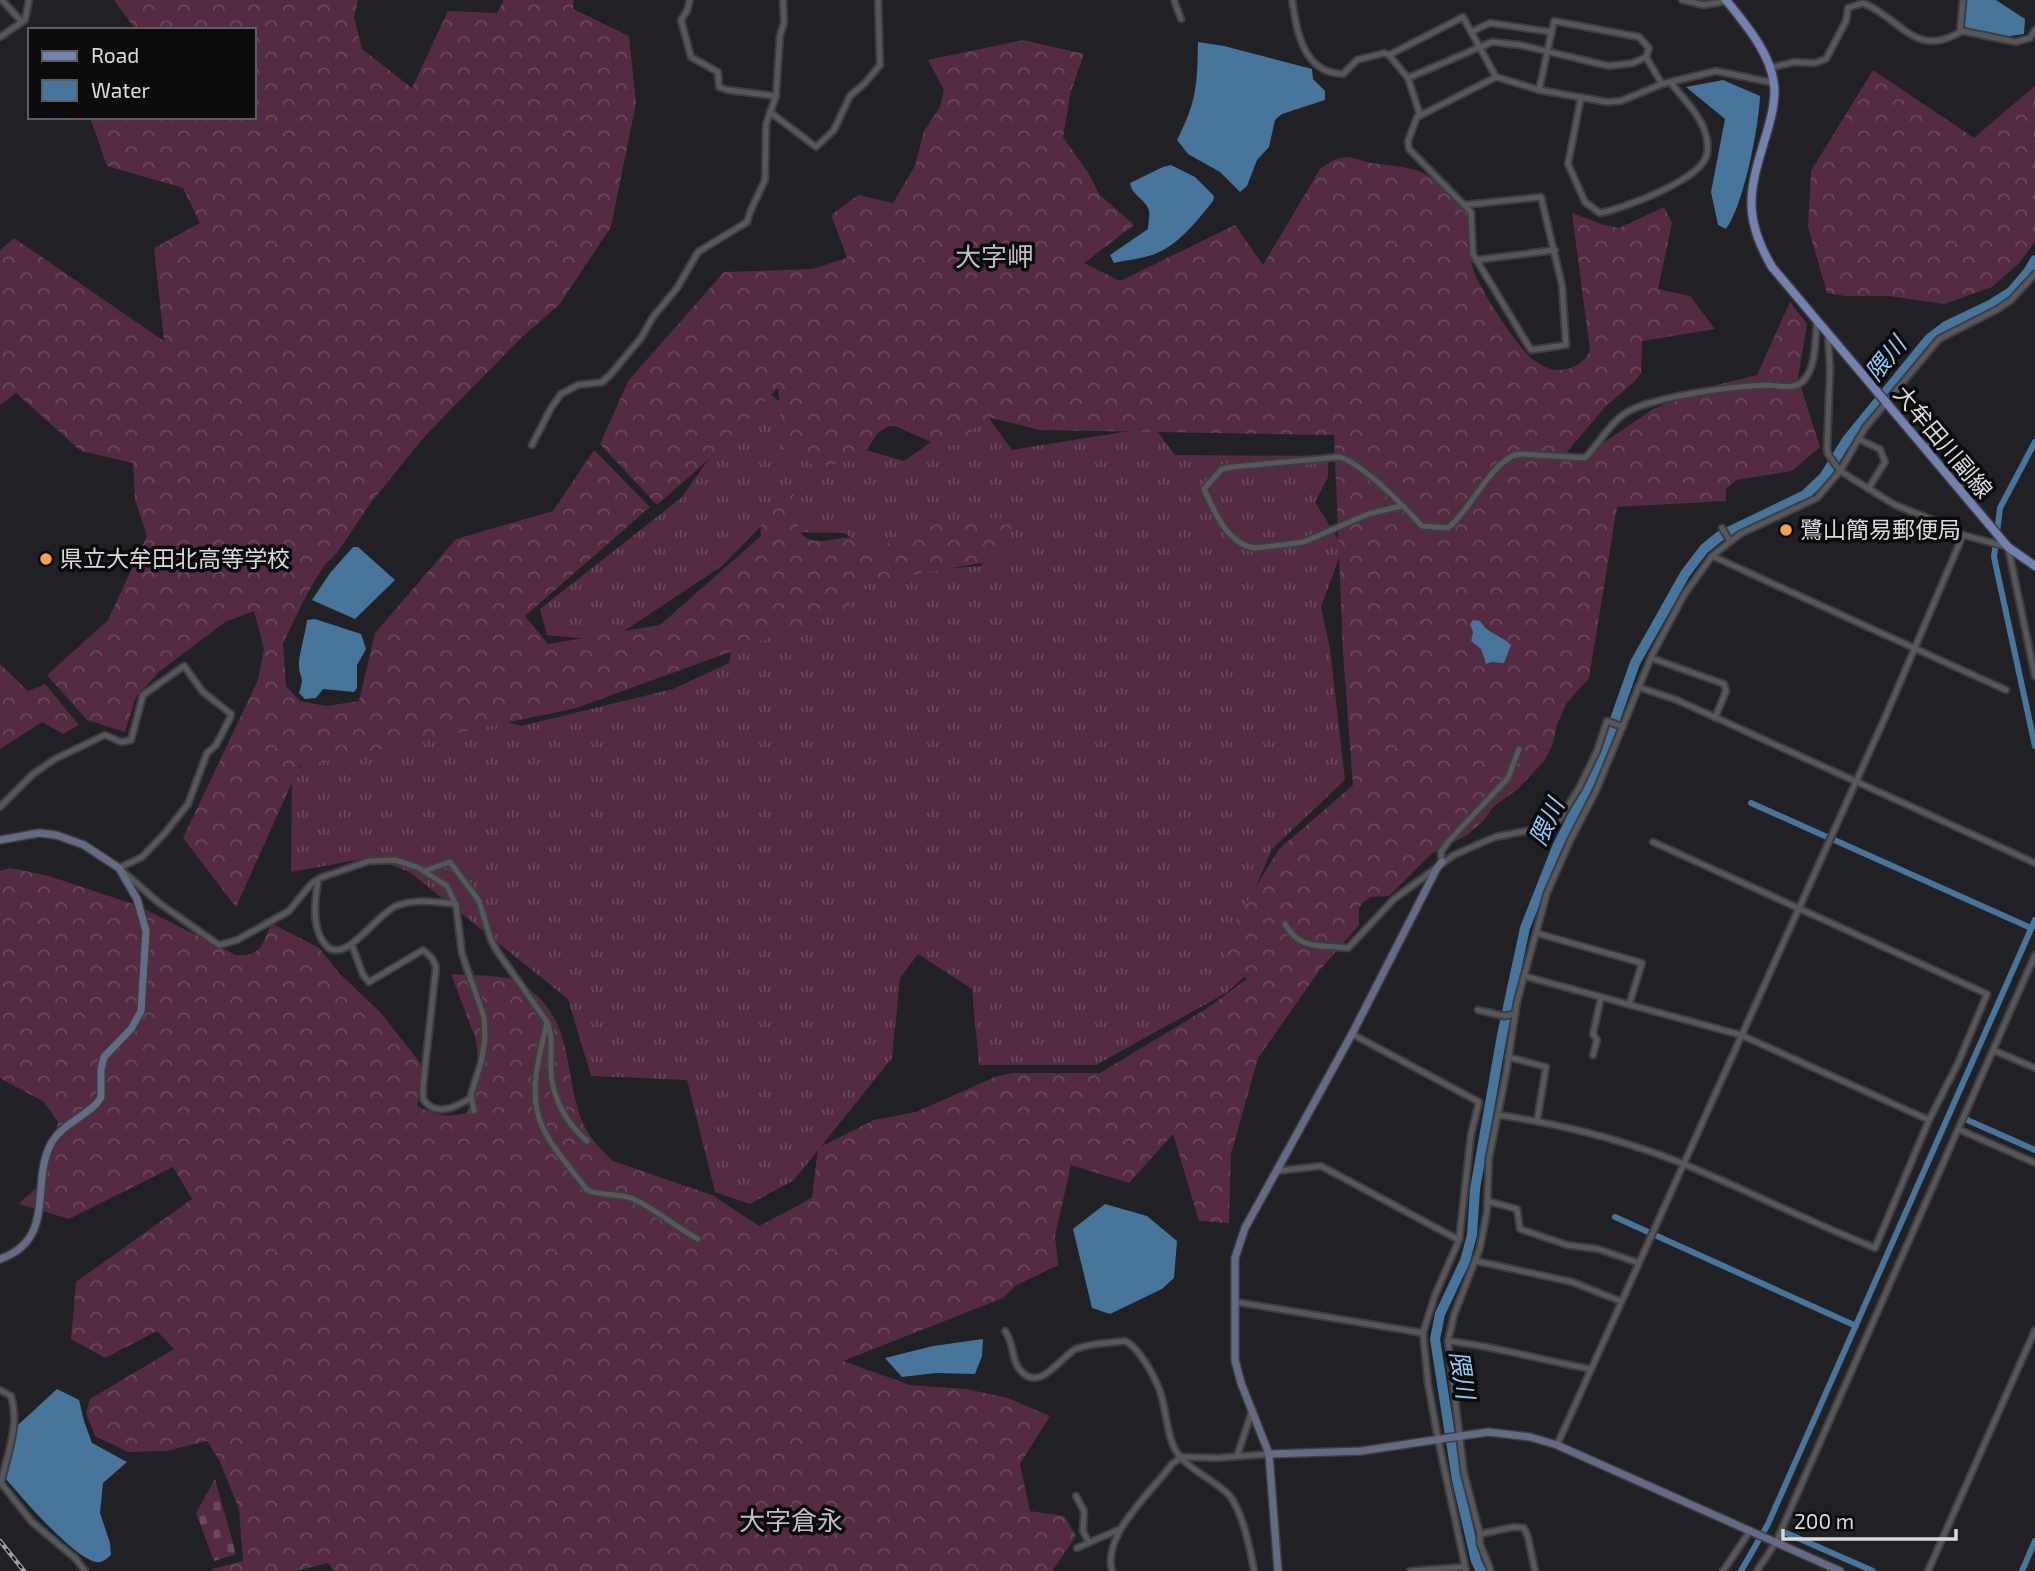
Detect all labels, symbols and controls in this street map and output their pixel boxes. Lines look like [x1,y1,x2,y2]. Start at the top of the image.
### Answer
legend [28,28,256,119]
text: Road [91,42,139,67]
text: Water [91,77,150,102]
district label: 大字岬 [955,240,1033,271]
water label: 隈川 [1858,328,1913,386]
street label: 大牟田川副線 [1889,380,1999,503]
place label: 鷺山簡易郵便局 [1800,515,1961,543]
marker: 鷺山簡易郵便局 [1778,522,1794,538]
place label: 県立大牟田北高等学校 [60,544,290,572]
marker: 県立大牟田北高等学校 [38,551,54,567]
water label: 隈川 [1522,791,1570,849]
water label: 隈川 [1445,1349,1482,1404]
scale bar [1783,1498,1956,1542]
district label: 大字倉永 [739,1504,843,1535]
text: 200 m [1794,1508,1854,1533]

